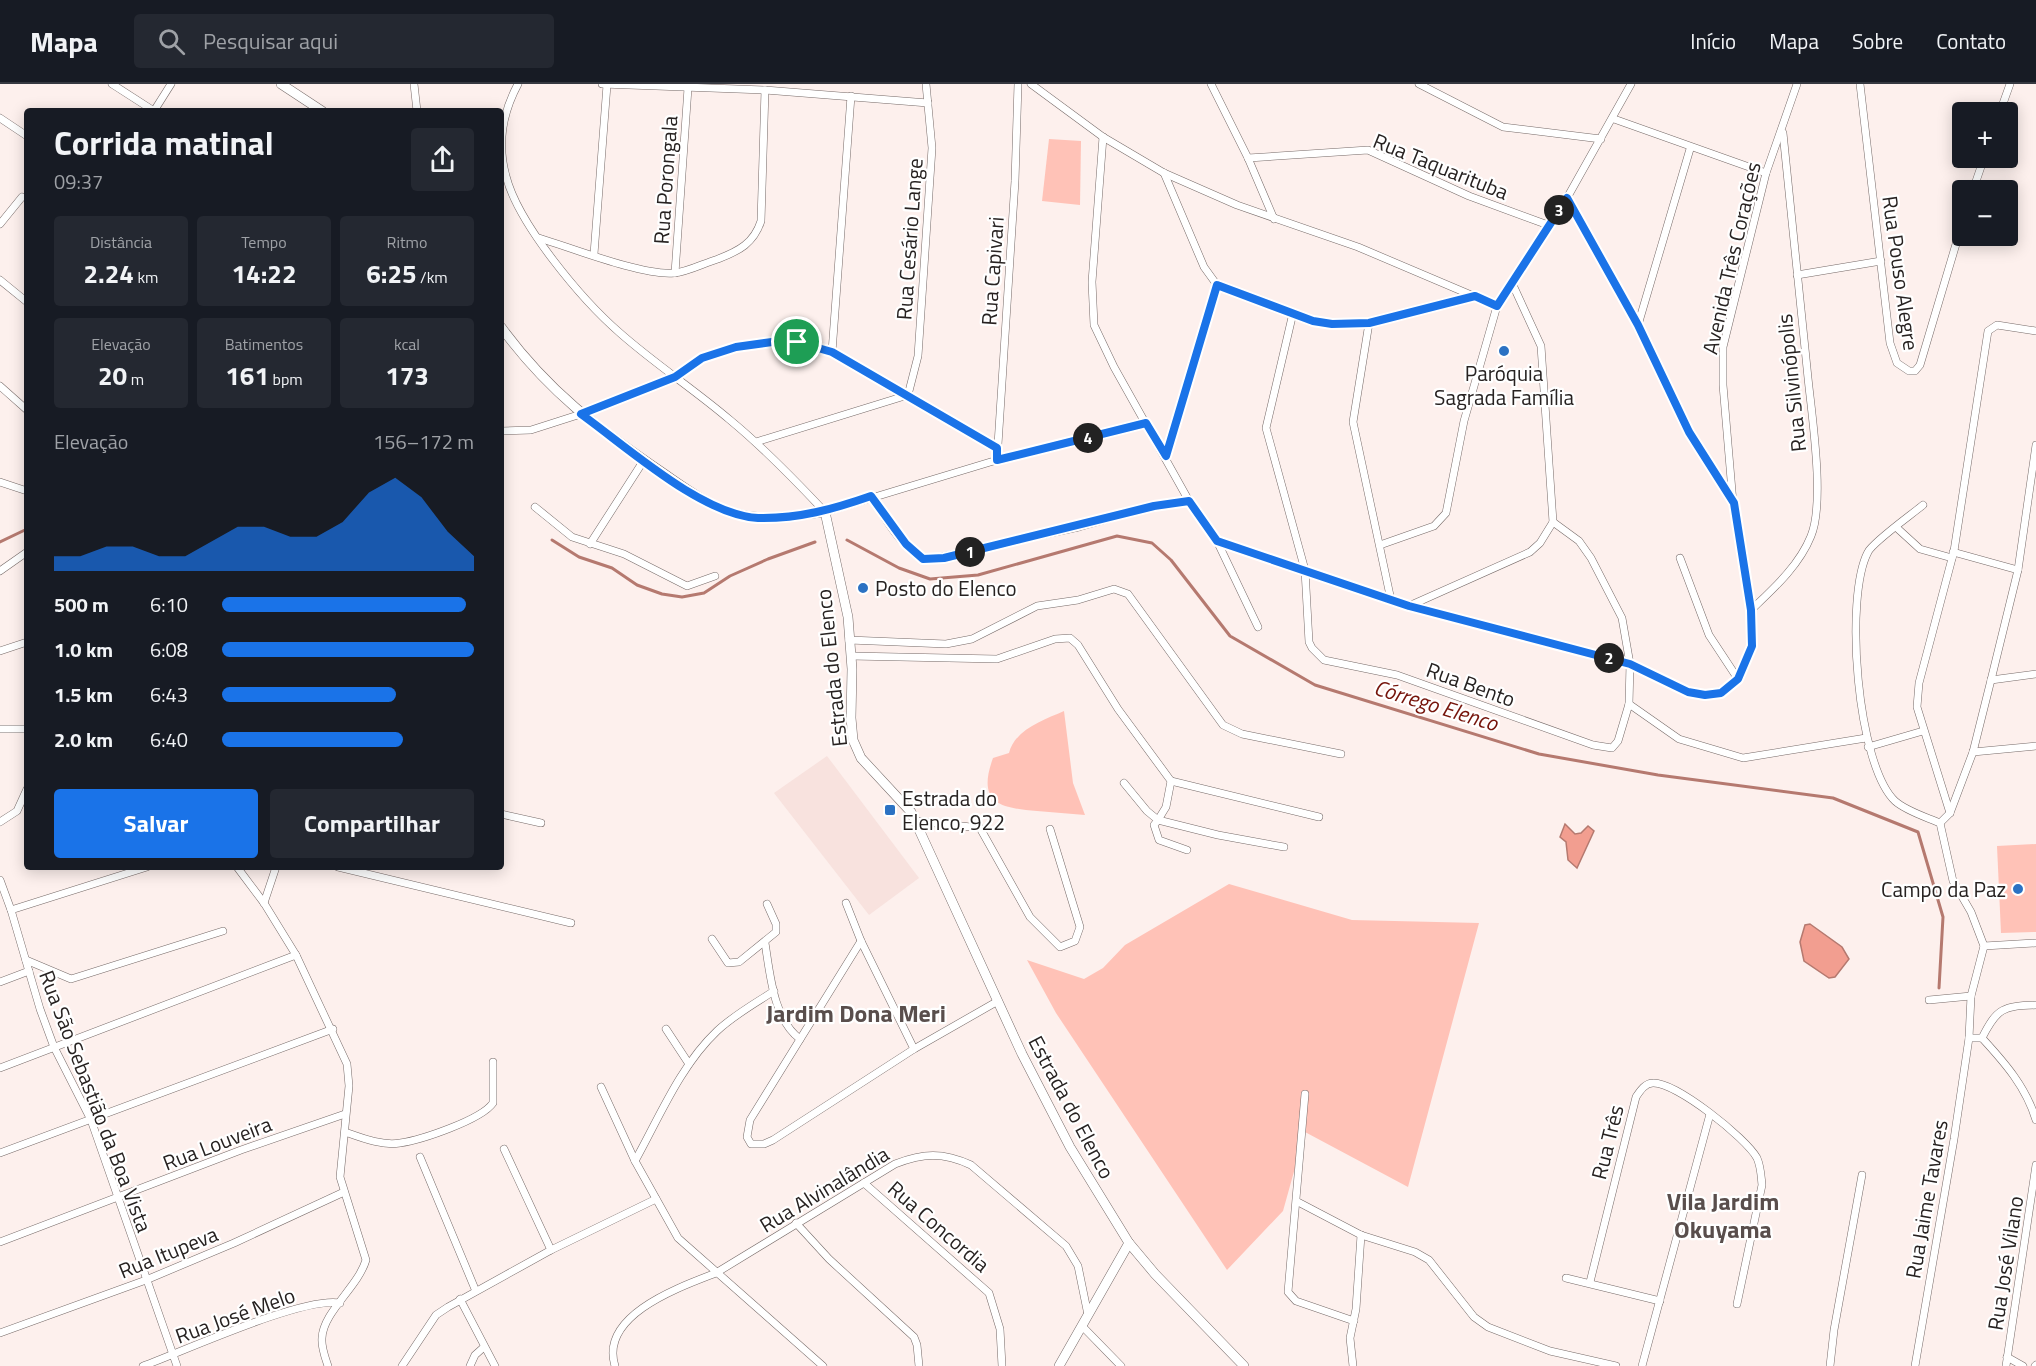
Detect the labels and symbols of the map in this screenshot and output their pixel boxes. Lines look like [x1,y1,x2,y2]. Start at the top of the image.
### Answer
street label: Rua Porongala [645,114,685,245]
street label: Rua Taquarituba [1368,124,1514,208]
street label: Rua Cesário Lange [887,157,931,321]
street label: Avenida Três Corações [1693,159,1769,357]
street label: Rua Pouso Alegre [1874,194,1928,352]
pin: 3 [1544,195,1574,225]
street label: Rua Capivari [972,215,1012,327]
street label: Rua Silvinópolis [1768,312,1814,454]
pin [771,316,822,367]
marker: Paróquia Sagrada Família [1497,344,1511,358]
place label: Paróquia Sagrada Família [1434,357,1574,413]
pin: 4 [1073,423,1103,453]
pin: 1 [955,537,985,567]
place label: Posto do Elenco [875,572,1017,604]
marker: Posto do Elenco [856,581,870,595]
street label: Estrada do Elenco [807,588,855,748]
pin: 2 [1594,643,1624,673]
street label: Rua Bento [1422,653,1520,715]
water label: Córrego Elenco [1370,670,1503,740]
place label: Estrada do Elenco, 922 [902,782,1005,838]
marker: Estrada do Elenco, 922 [883,803,897,817]
place label: Campo da Paz [1881,873,2006,905]
marker: Campo da Paz [2011,882,2025,896]
street label: Rua São Sebastião da Boa Vista [31,965,161,1237]
district label: Jardim Dona Meri [766,995,946,1031]
street label: Estrada do Elenco [1021,1030,1123,1184]
street label: Rua Três [1582,1101,1632,1183]
street label: Rua Louveira [158,1107,277,1178]
street label: Rua Jaime Tavares [1896,1117,1956,1281]
street label: Rua Alvinalândia [753,1137,895,1240]
street label: Rua Concordia [881,1173,997,1280]
district label: Vila Jardim Okuyama [1667,1183,1779,1247]
street label: Rua José Vilano [1979,1193,2031,1333]
street label: Rua Itupeva [113,1217,223,1286]
street label: Rua José Melo [171,1279,299,1351]

